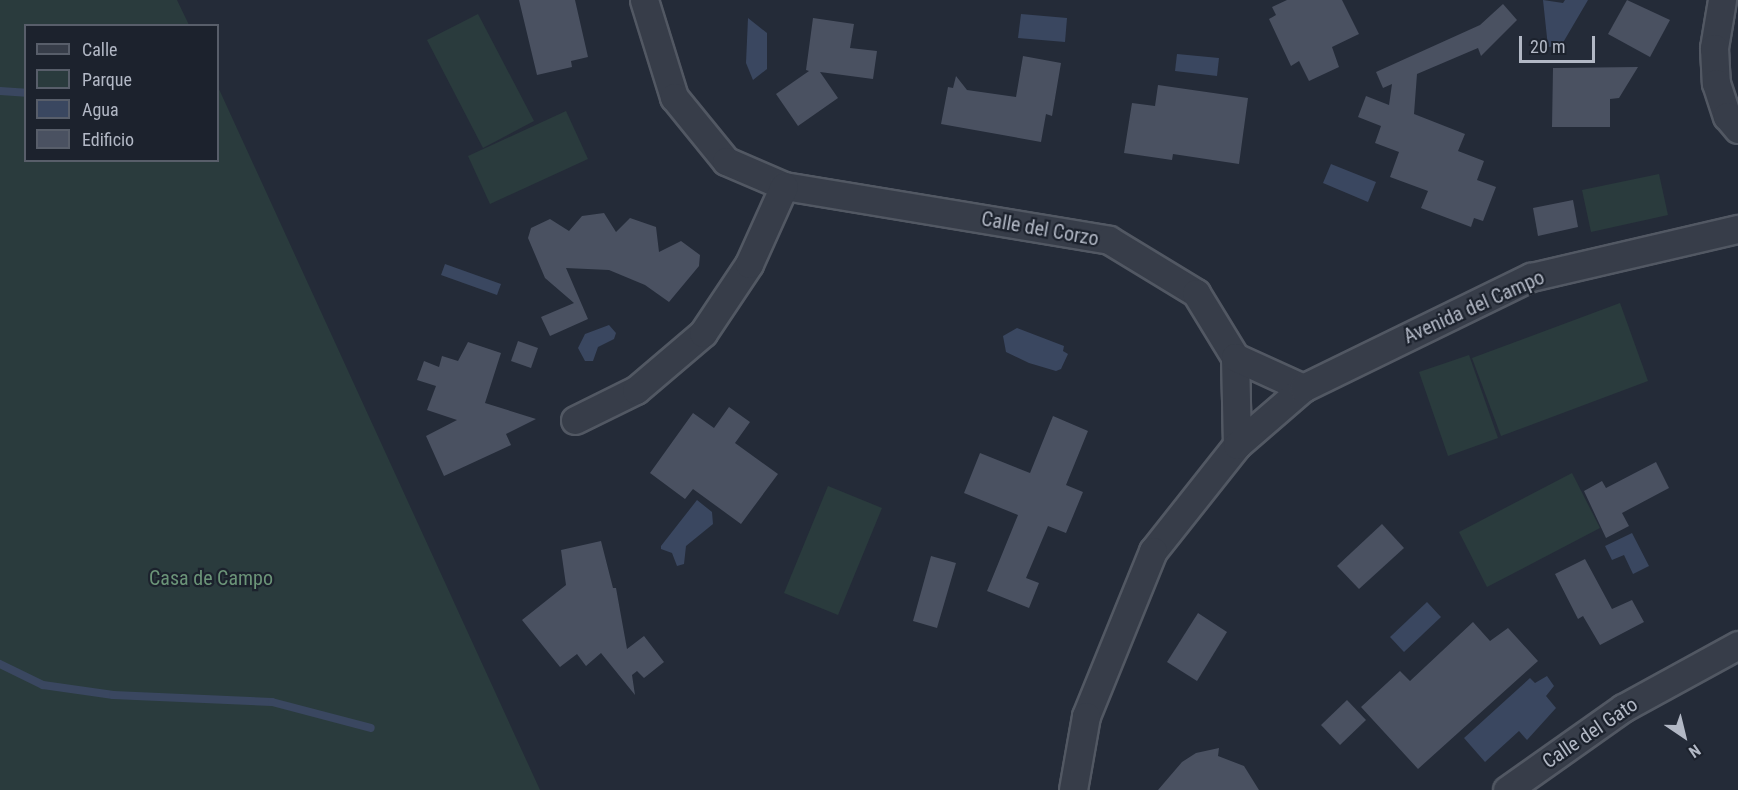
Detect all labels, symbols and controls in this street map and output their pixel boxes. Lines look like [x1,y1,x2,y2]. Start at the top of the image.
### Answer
legend [24,24,219,162]
scale bar [1522,24,1598,62]
text: 20 m [1530,36,1565,57]
text: Calle [82,39,118,60]
text: Parque [82,69,132,90]
text: Agua [82,99,119,120]
text: Edificio [82,129,134,150]
street label: Calle del Corzo [979,207,1101,251]
street label: Avenida del Campo [1400,265,1548,349]
park label: Casa de Campo [149,566,273,590]
street label: Calle del Gato [1538,692,1642,774]
north arrow [1654,706,1714,766]
text: N [1685,741,1704,762]

